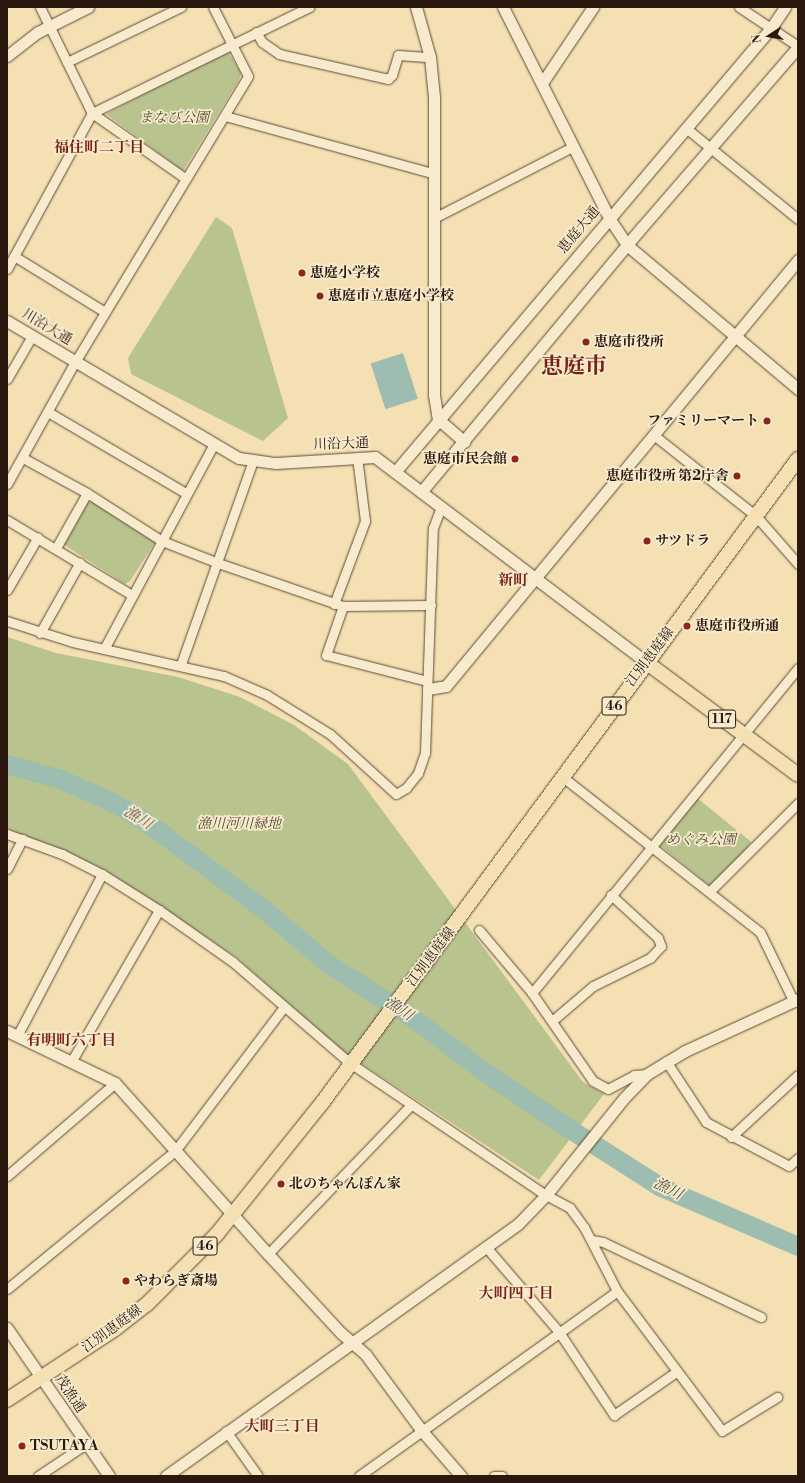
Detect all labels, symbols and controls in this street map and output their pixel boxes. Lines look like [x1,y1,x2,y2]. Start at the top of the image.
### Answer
north arrow [749,16,789,56]
text: N [750,33,765,44]
park label: まなび公園 [139,110,209,126]
district label: 福住町二丁目 [54,139,144,157]
street label: 恵庭大通 [555,203,603,257]
place label: 恵庭小学校 [310,265,380,281]
marker: 恵庭小学校 [297,268,307,278]
place label: 恵庭市立恵庭小学校 [328,288,454,304]
marker: 恵庭市立恵庭小学校 [315,291,325,301]
street label: 川沿大通 [19,305,75,349]
place label: 恵庭市役所 [594,334,664,350]
marker: 恵庭市役所 [581,337,591,347]
district label: 恵庭市 [541,354,607,380]
place label: ファミリーマート [647,413,759,429]
marker: ファミリーマート [762,416,772,426]
street label: 川沿大通 [313,435,369,453]
place label: 恵庭市民会館 [423,451,507,467]
marker: 恵庭市民会館 [510,454,520,464]
place label: 恵庭市役所 第2庁舎 [606,468,729,484]
marker: 恵庭市役所 第2庁舎 [732,471,742,481]
place label: サツドラ [655,533,711,549]
marker: サツドラ [642,536,652,546]
district label: 新町 [498,572,528,590]
place label: 恵庭市役所通 [695,618,779,634]
marker: 恵庭市役所通 [682,621,692,631]
street label: 江別恵庭線 [622,624,678,690]
road number: 46 [601,695,627,717]
road number: 117 [708,708,736,730]
water label: 漁川 [121,802,155,834]
park label: 漁川河川緑地 [197,816,281,832]
park label: めぐみ公園 [666,832,736,848]
street label: 江別恵庭線 [403,924,459,990]
water label: 漁川 [382,993,416,1025]
district label: 有明町六丁目 [26,1032,116,1050]
water label: 漁川 [651,1174,685,1204]
place label: 北のちゃんぽん家 [289,1176,401,1192]
marker: 北のちゃんぽん家 [276,1179,286,1189]
road number: 46 [192,1235,218,1257]
place label: やわらぎ斎場 [134,1273,218,1289]
marker: やわらぎ斎場 [121,1276,131,1286]
district label: 大町四丁目 [479,1285,553,1303]
street label: 江別恵庭線 [79,1302,145,1356]
street label: 茂漁通 [51,1372,89,1416]
district label: 大町三丁目 [245,1418,319,1436]
place label: TSUTAYA [30,1438,98,1454]
marker: TSUTAYA [17,1441,27,1451]

